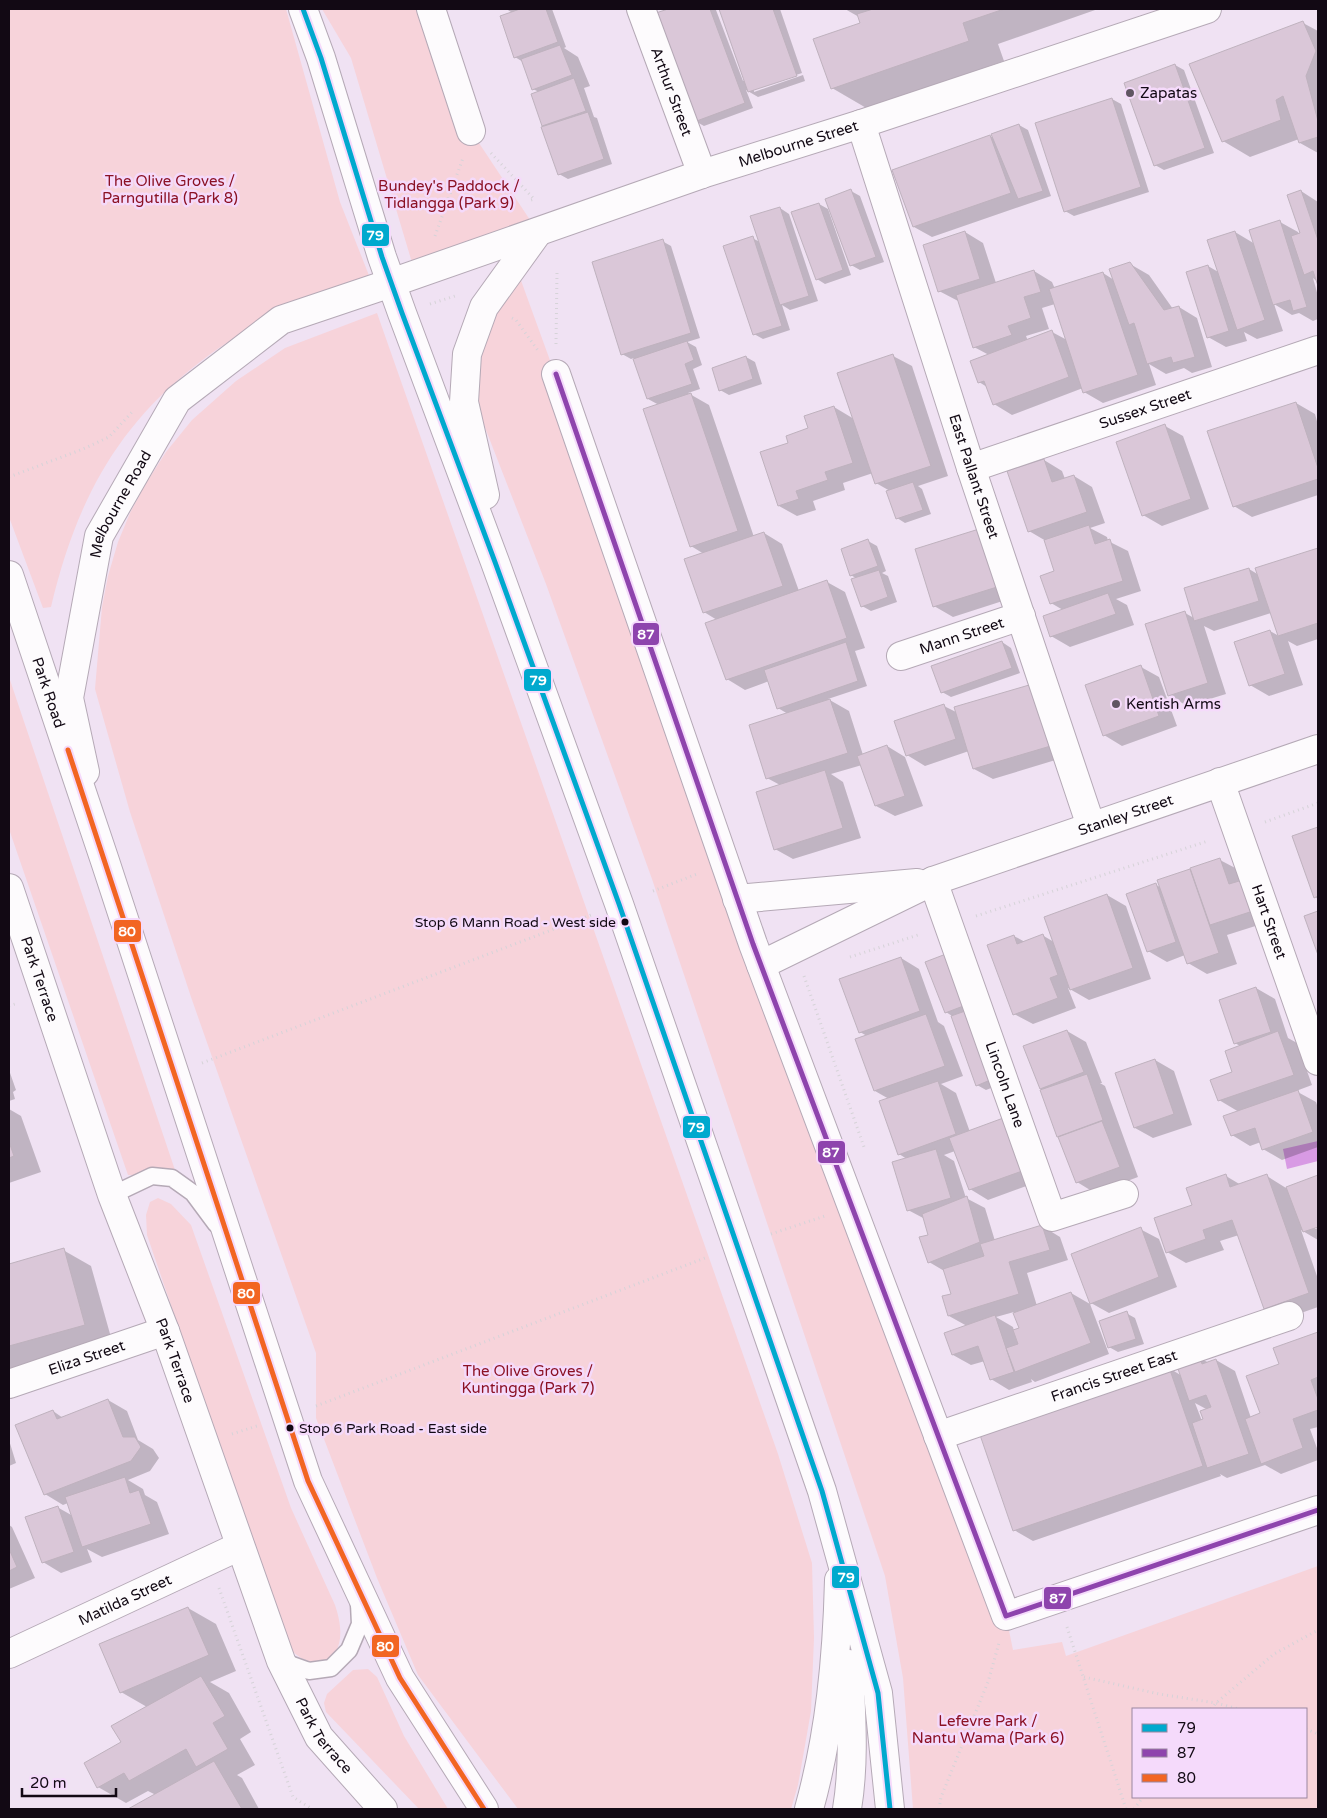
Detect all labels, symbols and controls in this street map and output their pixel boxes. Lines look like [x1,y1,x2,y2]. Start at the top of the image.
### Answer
street label: Arthur Street [647,45,696,139]
place label: Zapatas [1140,84,1197,102]
marker: Zapatas [1124,87,1136,99]
street label: Melbourne Street [736,116,861,171]
park label: The Olive Groves / Parngutilla (Park 8) [102,172,238,207]
park label: Bundey's Paddock / Tidlangga (Park 9) [378,177,520,212]
line badge: 79 [361,223,390,247]
text: 79 [366,227,384,244]
street label: Sussex Street [1097,385,1194,433]
street label: East Pallant Street [945,412,1003,541]
street label: Melbourne Road [86,447,155,559]
street label: Mann Street [917,613,1007,658]
line badge: 87 [632,622,660,646]
text: 87 [637,626,655,643]
street label: Park Road [28,655,69,730]
line badge: 79 [523,668,552,692]
text: 79 [529,672,547,689]
place label: Kentish Arms [1126,695,1221,713]
marker: Kentish Arms [1110,698,1122,710]
street label: Stanley Street [1076,790,1176,840]
street label: Hart Street [1248,882,1291,962]
place label: Stop 6 Mann Road - West side [415,914,616,931]
marker: Stop 6 Mann Road - West side [620,917,630,927]
line badge: 80 [113,919,142,943]
text: 80 [118,923,136,940]
street label: Park Terrace [17,934,62,1024]
street label: Lincoln Lane [982,1039,1029,1130]
line badge: 79 [682,1115,711,1139]
text: 79 [687,1119,705,1136]
line badge: 87 [817,1140,846,1164]
text: 87 [822,1144,840,1161]
line badge: 80 [232,1281,261,1305]
text: 80 [237,1285,255,1302]
street label: Park Terrace [152,1315,199,1405]
street label: Eliza Street [46,1336,128,1379]
street label: Francis Street East [1048,1346,1180,1406]
park label: The Olive Groves / Kuntingga (Park 7) [462,1362,594,1397]
place label: Stop 6 Park Road - East side [299,1420,487,1437]
marker: Stop 6 Park Road - East side [285,1423,295,1433]
line badge: 79 [831,1565,860,1589]
text: 79 [837,1569,855,1586]
street label: Matilda Street [76,1570,175,1629]
line badge: 87 [1043,1586,1072,1610]
text: 87 [1049,1590,1067,1607]
line badge: 80 [371,1634,400,1658]
text: 80 [376,1638,394,1655]
street label: Park Terrace [292,1694,356,1777]
legend [1132,1708,1307,1798]
park label: Lefevre Park / Nantu Wama (Park 6) [912,1712,1064,1747]
text: 79 [1177,1719,1196,1737]
text: 87 [1177,1744,1196,1762]
scale bar [22,1766,116,1798]
text: 80 [1177,1769,1196,1787]
text: 20 m [30,1774,67,1792]

